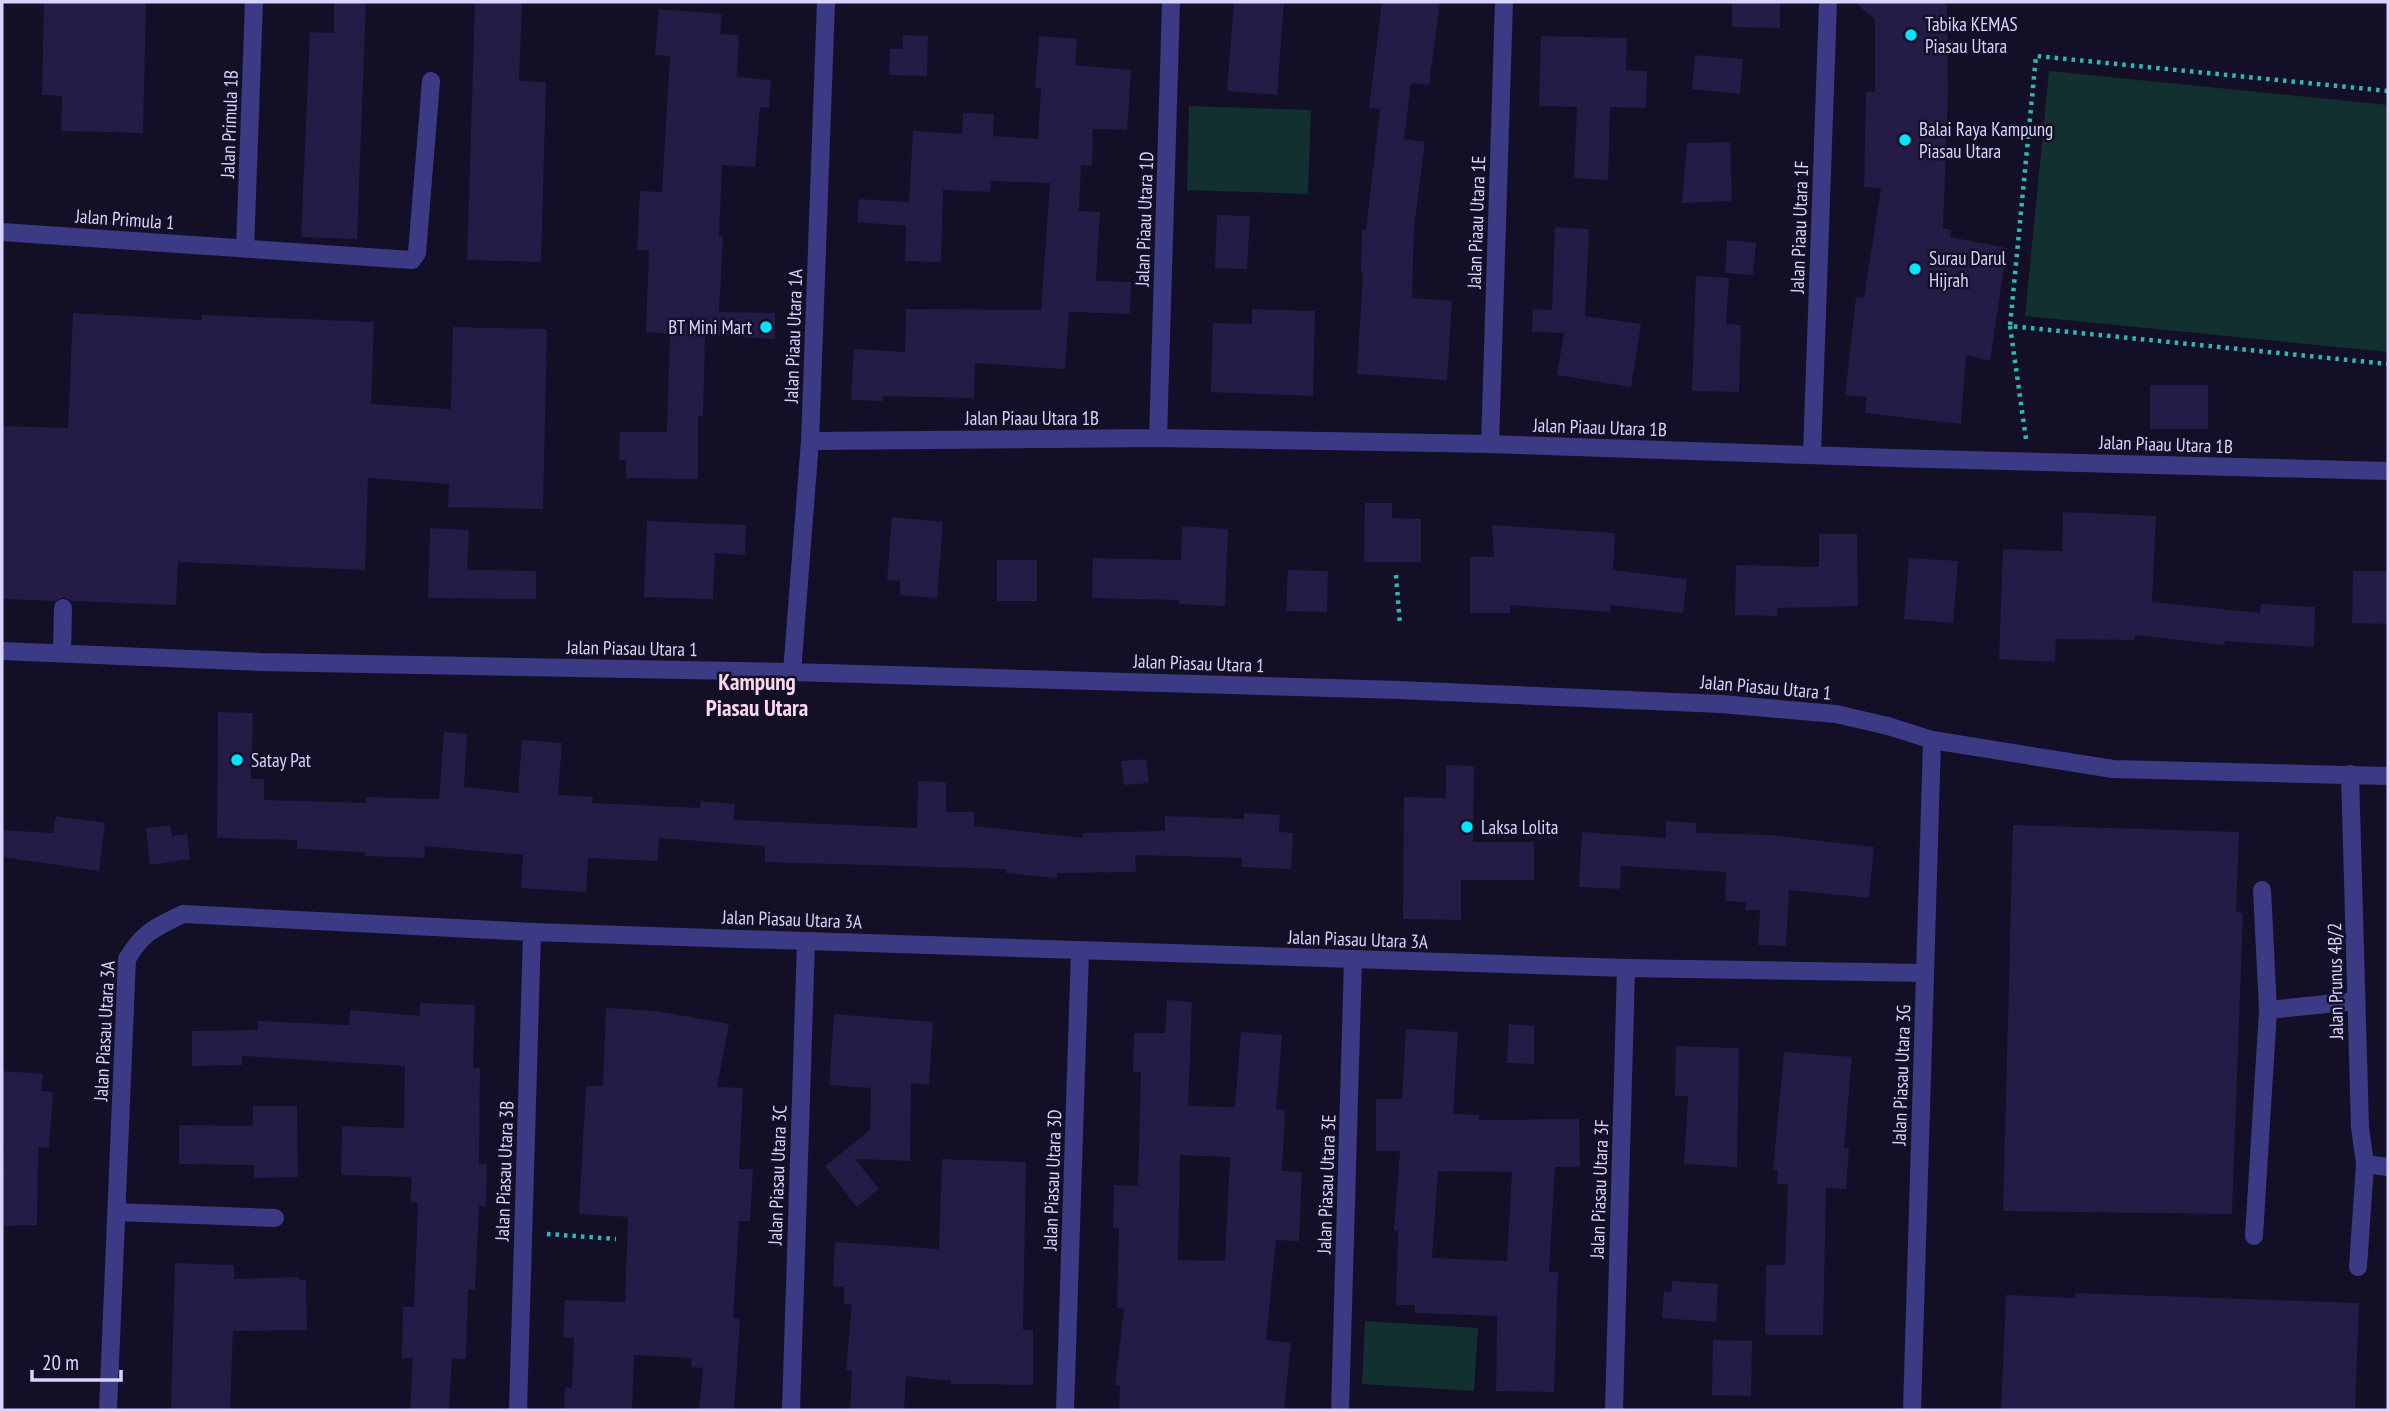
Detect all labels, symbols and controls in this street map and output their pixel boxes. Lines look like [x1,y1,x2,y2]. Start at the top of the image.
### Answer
place label: Tabika KEMAS Piasau Utara [1925,12,2018,58]
marker: Tabika KEMAS Piasau Utara [1903,27,1919,43]
street label: Jalan Primula 1B [215,70,243,179]
place label: Balai Raya Kampung Piasau Utara [1919,117,2053,163]
marker: Balai Raya Kampung Piasau Utara [1897,132,1913,148]
street label: Jalan Piaau Utara 1D [1130,151,1158,288]
street label: Jalan Piaau Utara 1E [1462,155,1490,290]
street label: Jalan Piaau Utara 1F [1785,160,1813,295]
street label: Jalan Primula 1 [74,203,175,234]
place label: Surau Darul Hijrah [1929,246,2006,292]
marker: Surau Darul Hijrah [1907,261,1923,277]
street label: Jalan Piaau Utara 1A [779,269,807,404]
place label: BT Mini Mart [668,315,753,339]
marker: BT Mini Mart [758,319,774,335]
street label: Jalan Piaau Utara 1B [964,406,1099,430]
street label: Jalan Piaau Utara 1B [1532,413,1667,441]
street label: Jalan Piaau Utara 1B [2098,430,2233,458]
street label: Jalan Piasau Utara 1 [565,635,698,661]
street label: Jalan Piasau Utara 1 [1132,649,1265,677]
district label: Kampung Piasau Utara [706,667,808,722]
street label: Jalan Piasau Utara 1 [1699,669,1832,705]
place label: Satay Pat [251,748,312,772]
marker: Satay Pat [229,752,245,768]
place label: Laksa Lolita [1481,815,1558,839]
marker: Laksa Lolita [1459,819,1475,835]
street label: Jalan Piasau Utara 3A [720,905,863,933]
street label: Jalan Prunus 4B/2 [2322,922,2348,1041]
street label: Jalan Piasau Utara 3A [1286,925,1429,953]
street label: Jalan Piasau Utara 3A [88,960,120,1103]
street label: Jalan Piasau Utara 3G [1887,1004,1915,1147]
street label: Jalan Piasau Utara 3B [490,1100,518,1242]
street label: Jalan Piasau Utara 3C [763,1104,791,1246]
street label: Jalan Piasau Utara 3D [1038,1109,1066,1252]
street label: Jalan Piasau Utara 3E [1312,1114,1340,1255]
street label: Jalan Piasau Utara 3F [1585,1119,1613,1260]
scale bar [32,1338,121,1382]
text: 20 m [42,1349,79,1376]

